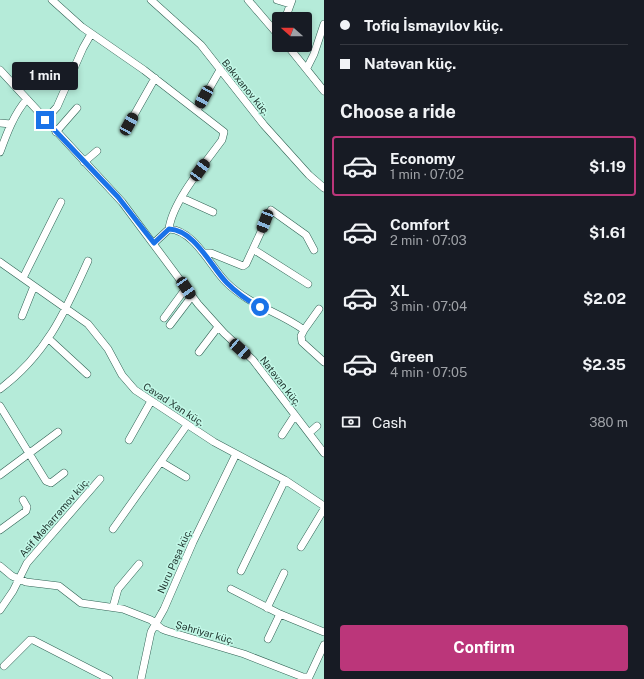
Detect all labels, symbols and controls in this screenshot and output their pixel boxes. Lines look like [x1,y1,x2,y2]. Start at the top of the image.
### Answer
north arrow [272,12,312,52]
map controls [272,12,312,52]
text: Tofiq İsmayılov küç. [364,17,503,34]
text: Natəvan küç. [364,55,456,72]
street label: Bakıxanov küç. [220,56,272,118]
callout: 1 min [12,62,78,90]
text: 1 min [29,68,61,83]
car [193,84,215,110]
text: Choose a ride [340,101,456,122]
route end [36,111,54,129]
car [118,111,140,137]
icon: car [342,148,378,184]
text: Economy [390,150,455,167]
car [188,157,212,183]
text: $1.19 [589,158,626,175]
text: 1 min · 07:02 [390,167,464,182]
car [255,208,275,234]
icon: car [342,214,378,250]
text: Comfort [390,216,450,233]
text: $1.61 [589,224,626,241]
text: 2 min · 07:03 [390,233,467,248]
car [174,275,198,301]
icon: car [342,280,378,316]
text: XL [390,282,409,299]
text: $2.02 [583,290,626,307]
route start [251,298,269,316]
text: 3 min · 07:04 [390,299,467,314]
car [227,337,253,361]
icon: car [342,346,378,382]
text: Green [390,348,434,365]
street label: Natəvan küç. [258,354,304,408]
text: $2.35 [582,356,626,373]
text: 4 min · 07:05 [390,365,467,380]
street label: Cavad Xan küç. [141,380,207,428]
icon: cash [340,411,362,433]
text: Cash [372,414,407,431]
text: 380 m [589,415,628,430]
street label: Asif Məhərrəmov küç. [16,475,92,559]
street label: Nuru Paşa küç. [154,527,194,595]
street label: Şəhriyar küç. [174,618,236,646]
button: Confirm [340,625,628,671]

